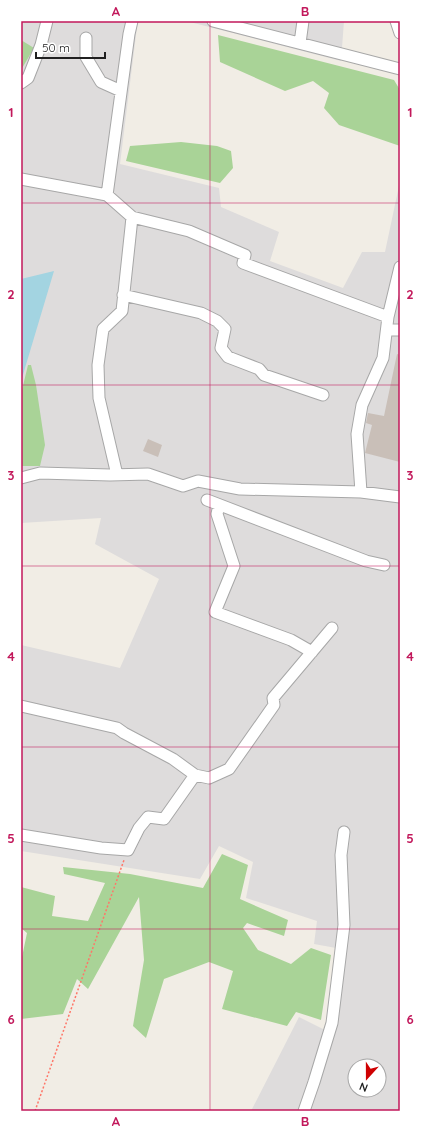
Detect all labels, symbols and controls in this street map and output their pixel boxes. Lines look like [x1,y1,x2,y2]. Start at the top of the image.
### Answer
text: A [112,3,121,19]
text: B [301,3,309,19]
scale bar [36,34,105,60]
text: 50 m [42,40,70,55]
text: 1 [8,104,14,120]
text: 1 [407,104,413,120]
text: 2 [7,286,15,302]
text: 2 [406,286,414,302]
text: 3 [8,467,15,483]
text: 3 [407,467,414,483]
text: 4 [7,648,15,664]
text: 4 [406,648,414,664]
text: 5 [7,830,15,846]
text: 5 [406,830,414,846]
text: 6 [7,1011,15,1027]
text: 6 [406,1011,414,1027]
north arrow [347,1058,387,1098]
text: N [357,1079,370,1095]
text: A [112,1113,121,1129]
text: B [301,1113,309,1129]

